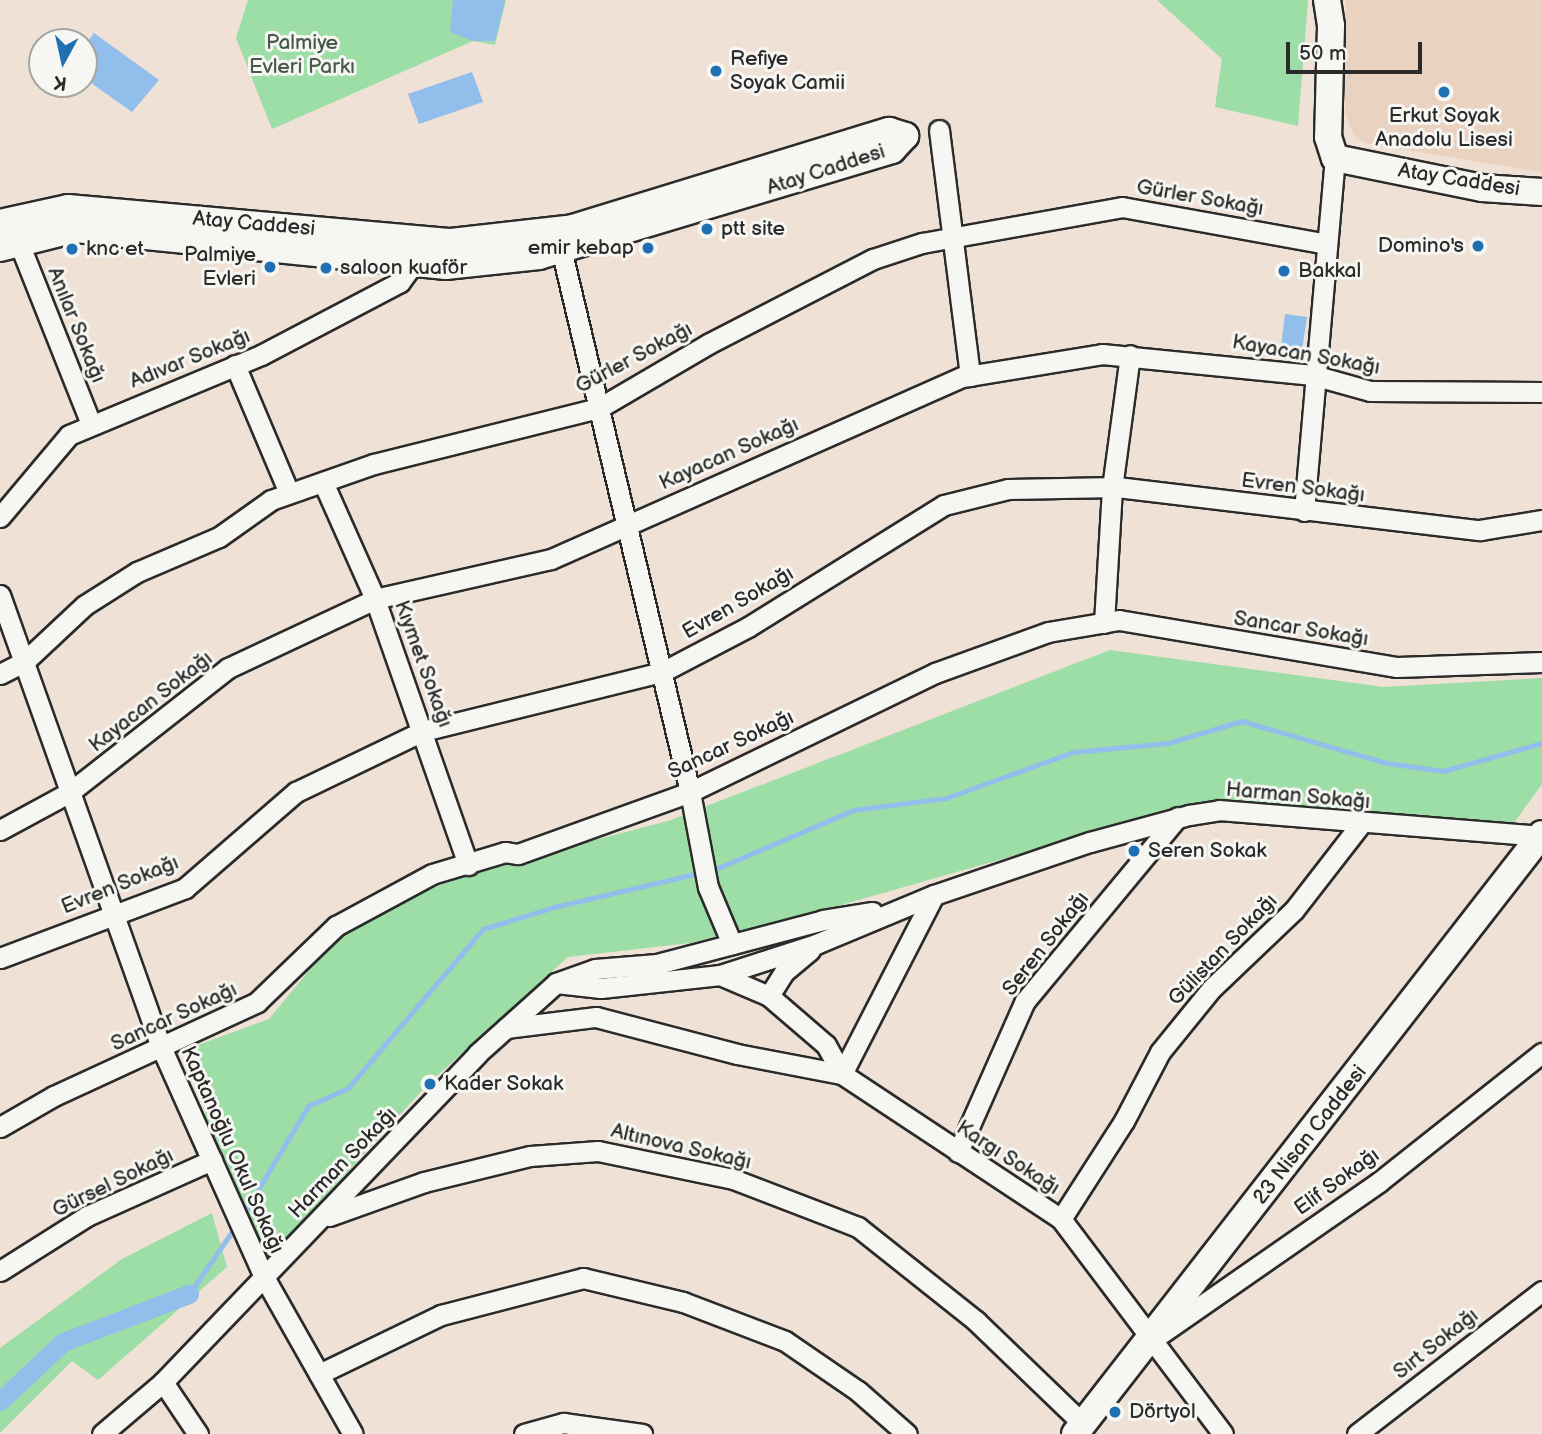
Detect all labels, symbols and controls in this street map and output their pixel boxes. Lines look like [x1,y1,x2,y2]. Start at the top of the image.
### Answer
north arrow [28,28,98,98]
scale bar [1290,28,1426,72]
park label: Palmiye Evleri Parkı [249,30,355,80]
text: 50 m [1299,41,1346,66]
place label: Refiye Soyak Camii [730,46,845,96]
marker: Refiye Soyak Camii [708,63,724,79]
text: K [52,70,68,95]
marker: Erkut Soyak Anadolu Lisesi [1436,84,1452,100]
place label: Erkut Soyak Anadolu Lisesi [1375,103,1513,153]
street label: Atay Caddesi [763,139,889,201]
street label: Atay Caddesi [1396,158,1522,202]
street label: Gürler Sokağı [1134,174,1266,222]
street label: Atay Caddesi [191,206,317,242]
place label: ptt site [721,216,785,242]
marker: ptt site [699,221,715,237]
place label: Domino's [1378,233,1464,259]
place label: emir kebap [528,235,634,261]
place label: knc et [86,236,144,262]
marker: Domino's [1470,238,1486,254]
marker: emir kebap [640,240,656,256]
marker: knc et [64,241,80,257]
place label: Palmiye Evleri [184,242,256,292]
place label: saloon kuaför [340,255,467,281]
place label: Bakkal [1298,258,1361,284]
marker: Palmiye Evleri [262,259,278,275]
marker: saloon kuaför [318,260,334,276]
street label: Anılar Sokağı [41,263,111,387]
marker: Bakkal [1276,263,1292,279]
street label: Gürler Sokağı [571,317,697,399]
street label: Adıvar Sokağı [126,323,254,395]
street label: Kayacan Sokağı [1230,330,1382,380]
street label: Kayacan Sokağı [655,412,803,496]
street label: Evren Sokağı [1240,468,1366,508]
street label: Evren Sokağı [678,561,798,645]
street label: Kıymet Sokağı [388,597,458,731]
street label: Sancar Sokağı [1232,606,1370,652]
street label: Kayacan Sokağı [84,646,218,758]
street label: Sancar Sokağı [664,705,798,785]
street label: Harman Sokağı [1225,777,1371,815]
place label: Seren Sokak [1148,838,1267,864]
marker: Seren Sokak [1126,843,1142,859]
street label: Evren Sokağı [58,850,182,920]
street label: Seren Sokağı [997,887,1095,1001]
street label: Gülistan Sokağı [1163,889,1283,1011]
street label: Sancar Sokağı [107,977,241,1057]
street label: Kaptanoğlu Okul Sokağı [175,1042,289,1258]
street label: 23 Nisan Caddesi [1248,1060,1372,1210]
place label: Kader Sokak [444,1071,564,1097]
marker: Kader Sokak [422,1076,438,1092]
street label: Harman Sokağı [284,1102,402,1224]
street label: Kargı Sokağı [951,1115,1065,1201]
street label: Altınova Sokağı [608,1119,754,1175]
street label: Gürsel Sokağı [48,1143,178,1223]
street label: Elif Sokağı [1289,1143,1385,1221]
street label: Sırt Sokağı [1388,1303,1484,1385]
place label: Dörtyol [1129,1399,1196,1425]
marker: Dörtyol [1107,1404,1123,1420]

